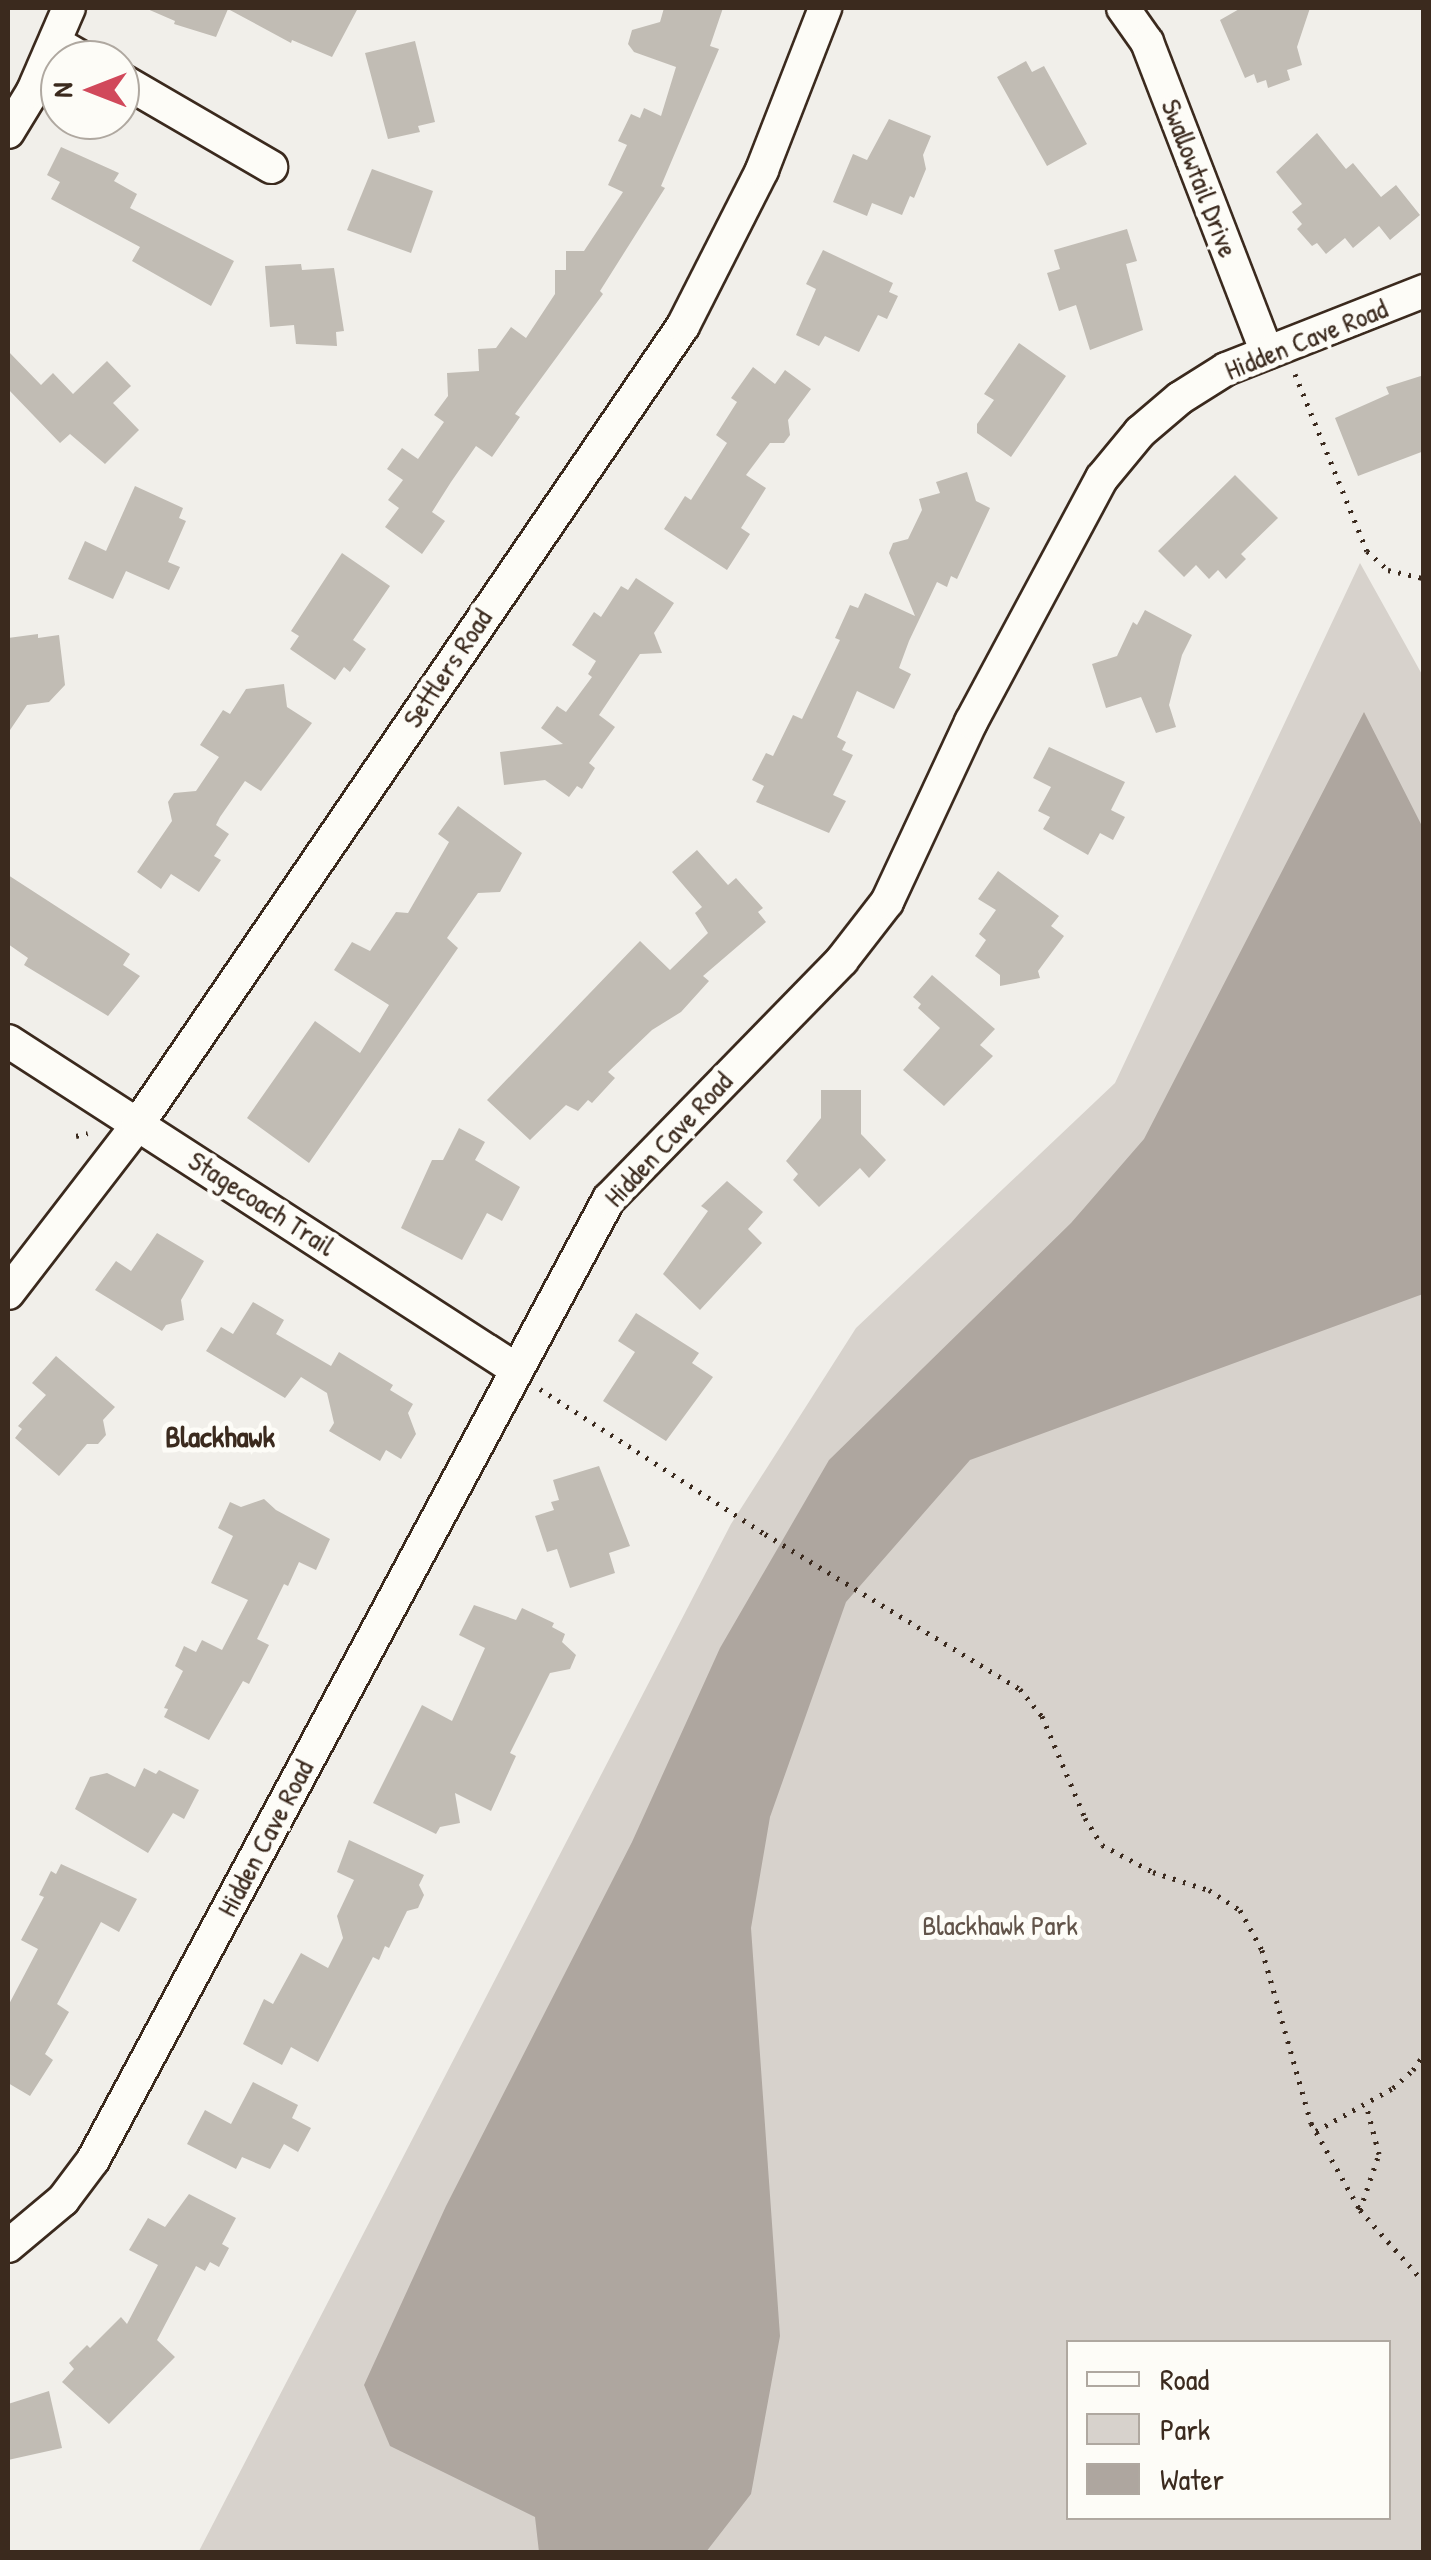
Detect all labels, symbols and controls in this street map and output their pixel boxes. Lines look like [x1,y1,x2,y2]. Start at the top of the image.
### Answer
north arrow [40,40,140,140]
text: N [43,83,81,97]
street label: Swallowtail Drive [1154,94,1246,262]
street label: Hidden Cave Road [1220,291,1392,387]
street label: Settlers Road [395,602,499,734]
street label: Hidden Cave Road [597,1064,739,1214]
street label: Stagecoach Trail [182,1143,342,1263]
district label: Blackhawk [165,1418,275,1454]
street label: Hidden Cave Road [210,1754,320,1922]
park label: Blackhawk Park [922,1908,1078,1942]
legend [1066,2340,1391,2520]
text: Road [1160,2359,1209,2399]
text: Park [1160,2409,1210,2449]
text: Water [1160,2459,1224,2499]

